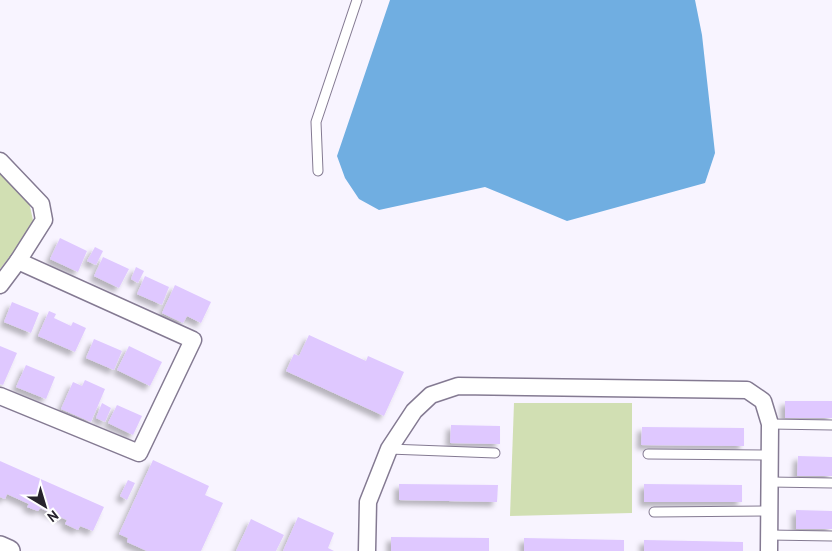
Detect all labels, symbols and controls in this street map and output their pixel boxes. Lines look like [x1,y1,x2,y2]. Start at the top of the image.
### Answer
north arrow [20,481,70,531]
text: N [44,506,62,526]

